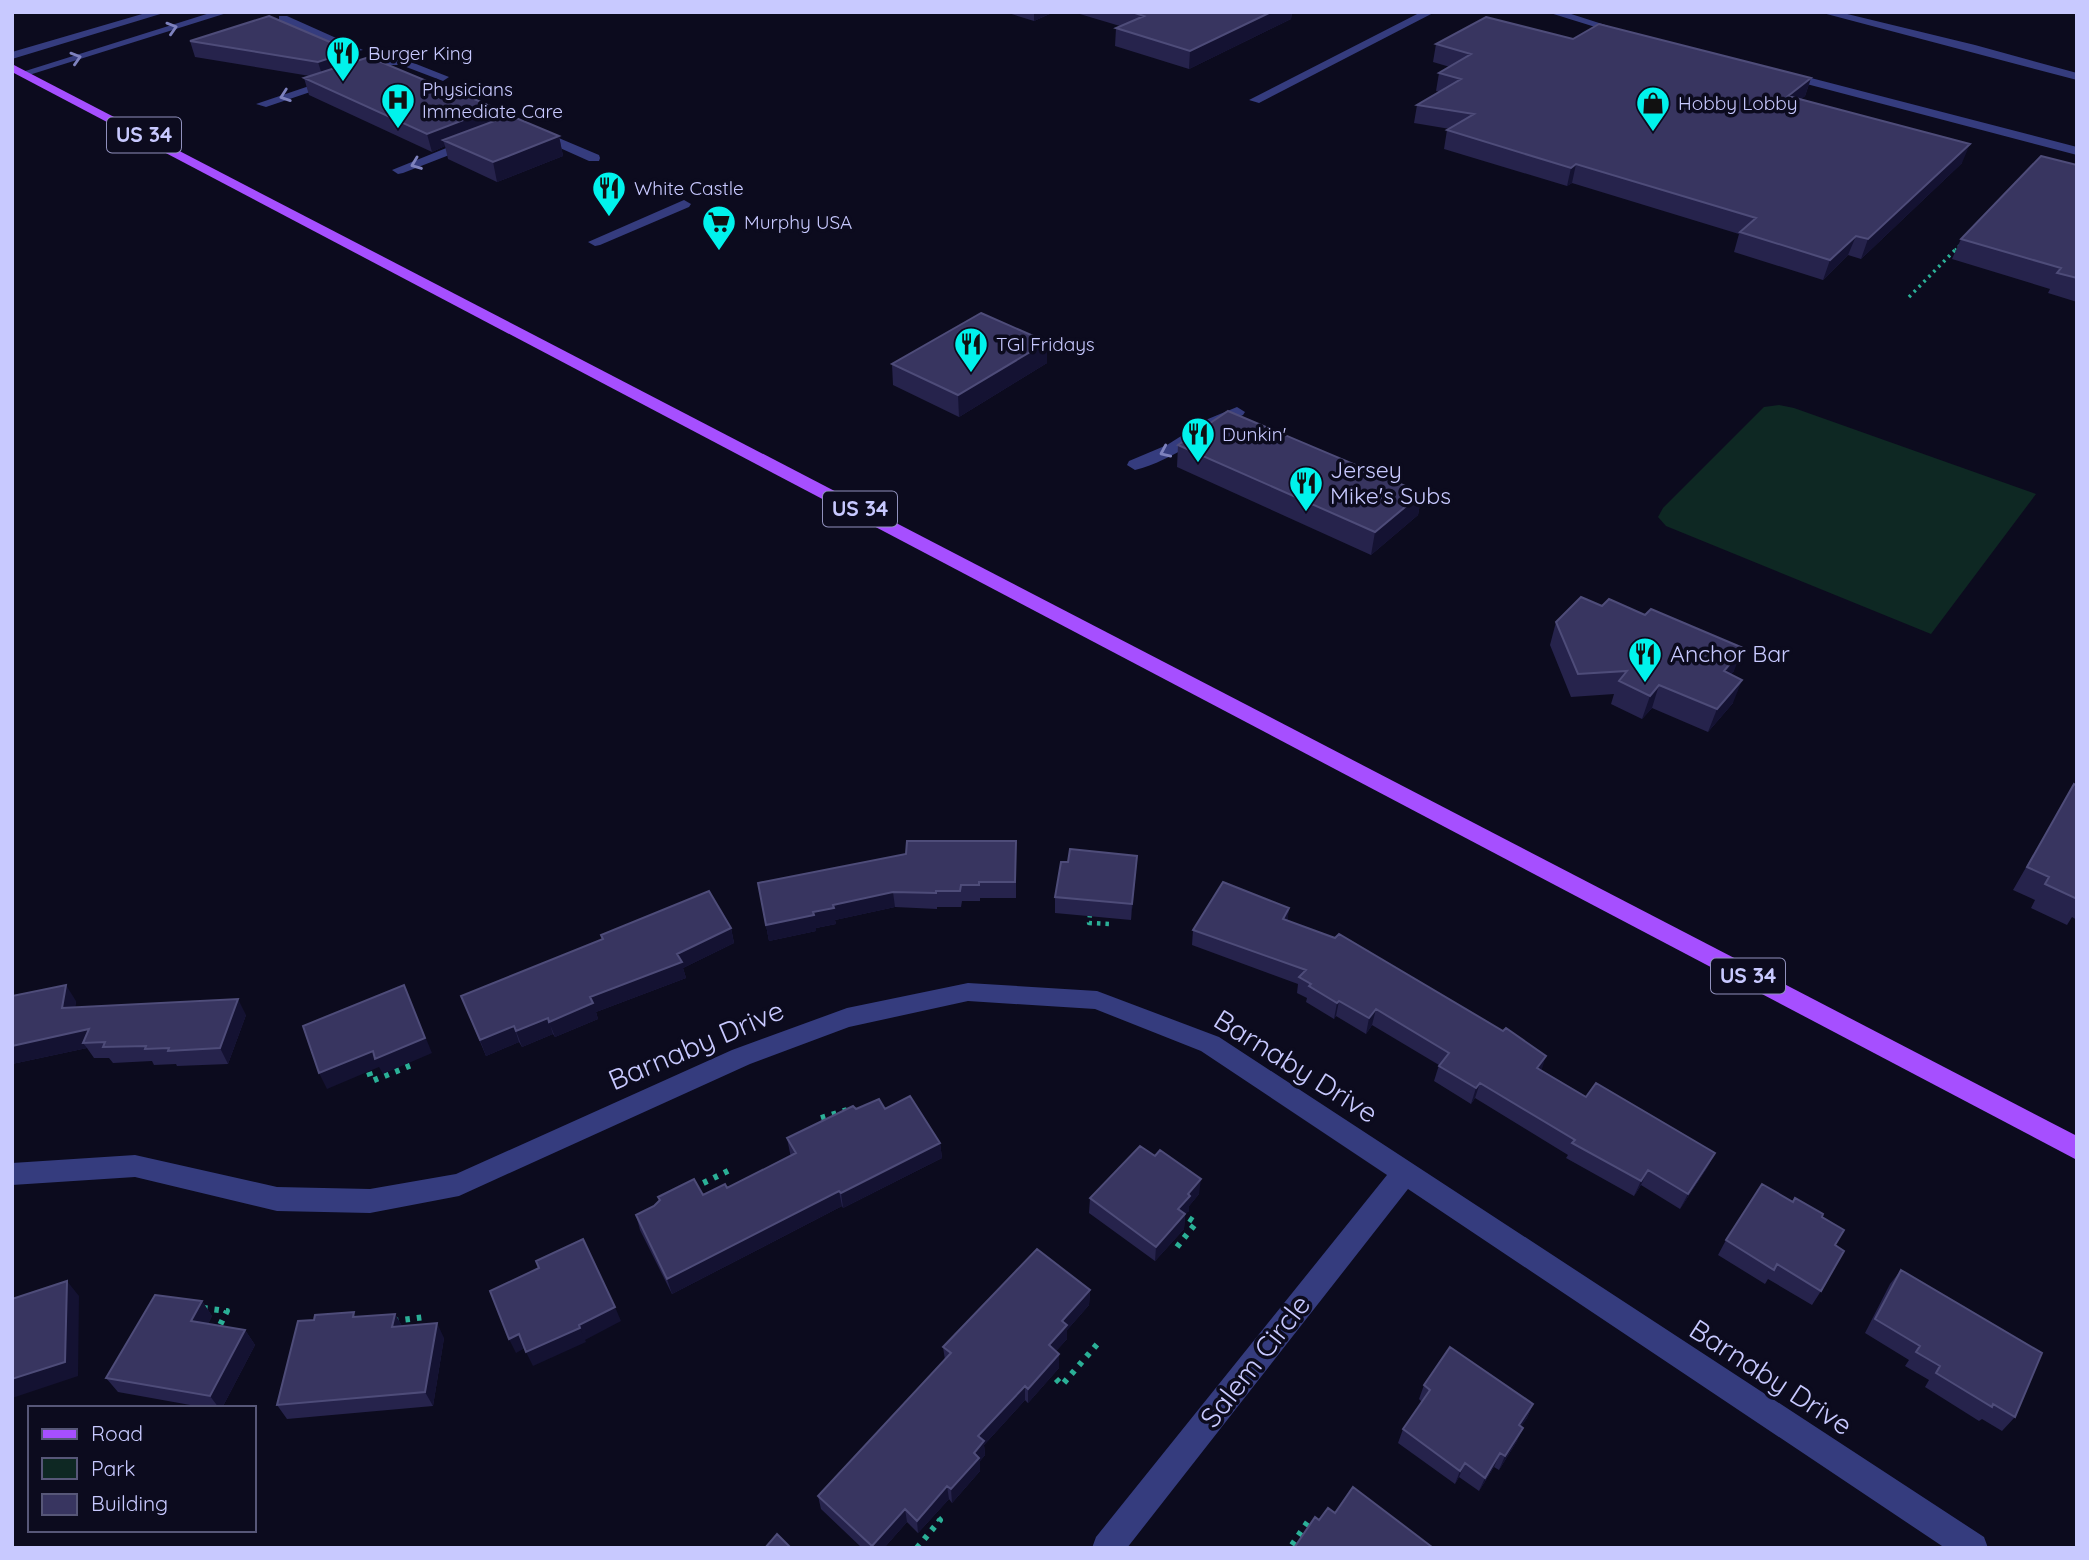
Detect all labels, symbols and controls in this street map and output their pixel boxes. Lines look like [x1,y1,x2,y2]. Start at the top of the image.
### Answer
one-way arrow [166,22,178,37]
restaurant icon: Burger King [324,34,362,83]
place label: Burger King [368,41,473,65]
one-way arrow [69,51,81,66]
place label: Physicians Immediate Care [422,77,563,123]
hospital icon: Physicians Immediate Care [379,81,417,130]
shop icon: Hobby Lobby [1634,84,1672,133]
one-way arrow [279,88,291,102]
place label: Hobby Lobby [1678,91,1798,115]
road number: US 34 [107,118,181,152]
one-way arrow [410,155,422,169]
restaurant icon: White Castle [590,169,628,218]
place label: White Castle [634,176,744,200]
supermarket icon: Murphy USA [700,203,738,252]
place label: Murphy USA [744,210,852,234]
restaurant icon: TGI Fridays [952,325,990,374]
place label: TGI Fridays [996,332,1095,356]
restaurant icon: Dunkin' [1179,415,1217,464]
place label: Dunkin' [1222,422,1286,446]
one-way arrow [1160,444,1173,458]
place label: Jersey Mike's Subs [1330,455,1451,510]
restaurant icon: Jersey Mike's Subs [1287,464,1325,513]
road number: US 34 [823,491,897,526]
restaurant icon: Anchor Bar [1626,635,1664,684]
place label: Anchor Bar [1670,639,1790,668]
road number: US 34 [1711,958,1785,993]
street label: Barnaby Drive [603,992,789,1097]
street label: Barnaby Drive [1208,1001,1385,1130]
street label: Salem Circle [1192,1287,1317,1434]
street label: Barnaby Drive [1683,1311,1859,1442]
legend [28,1406,256,1532]
text: Road [91,1420,143,1446]
text: Park [91,1455,135,1481]
text: Building [91,1490,168,1516]

